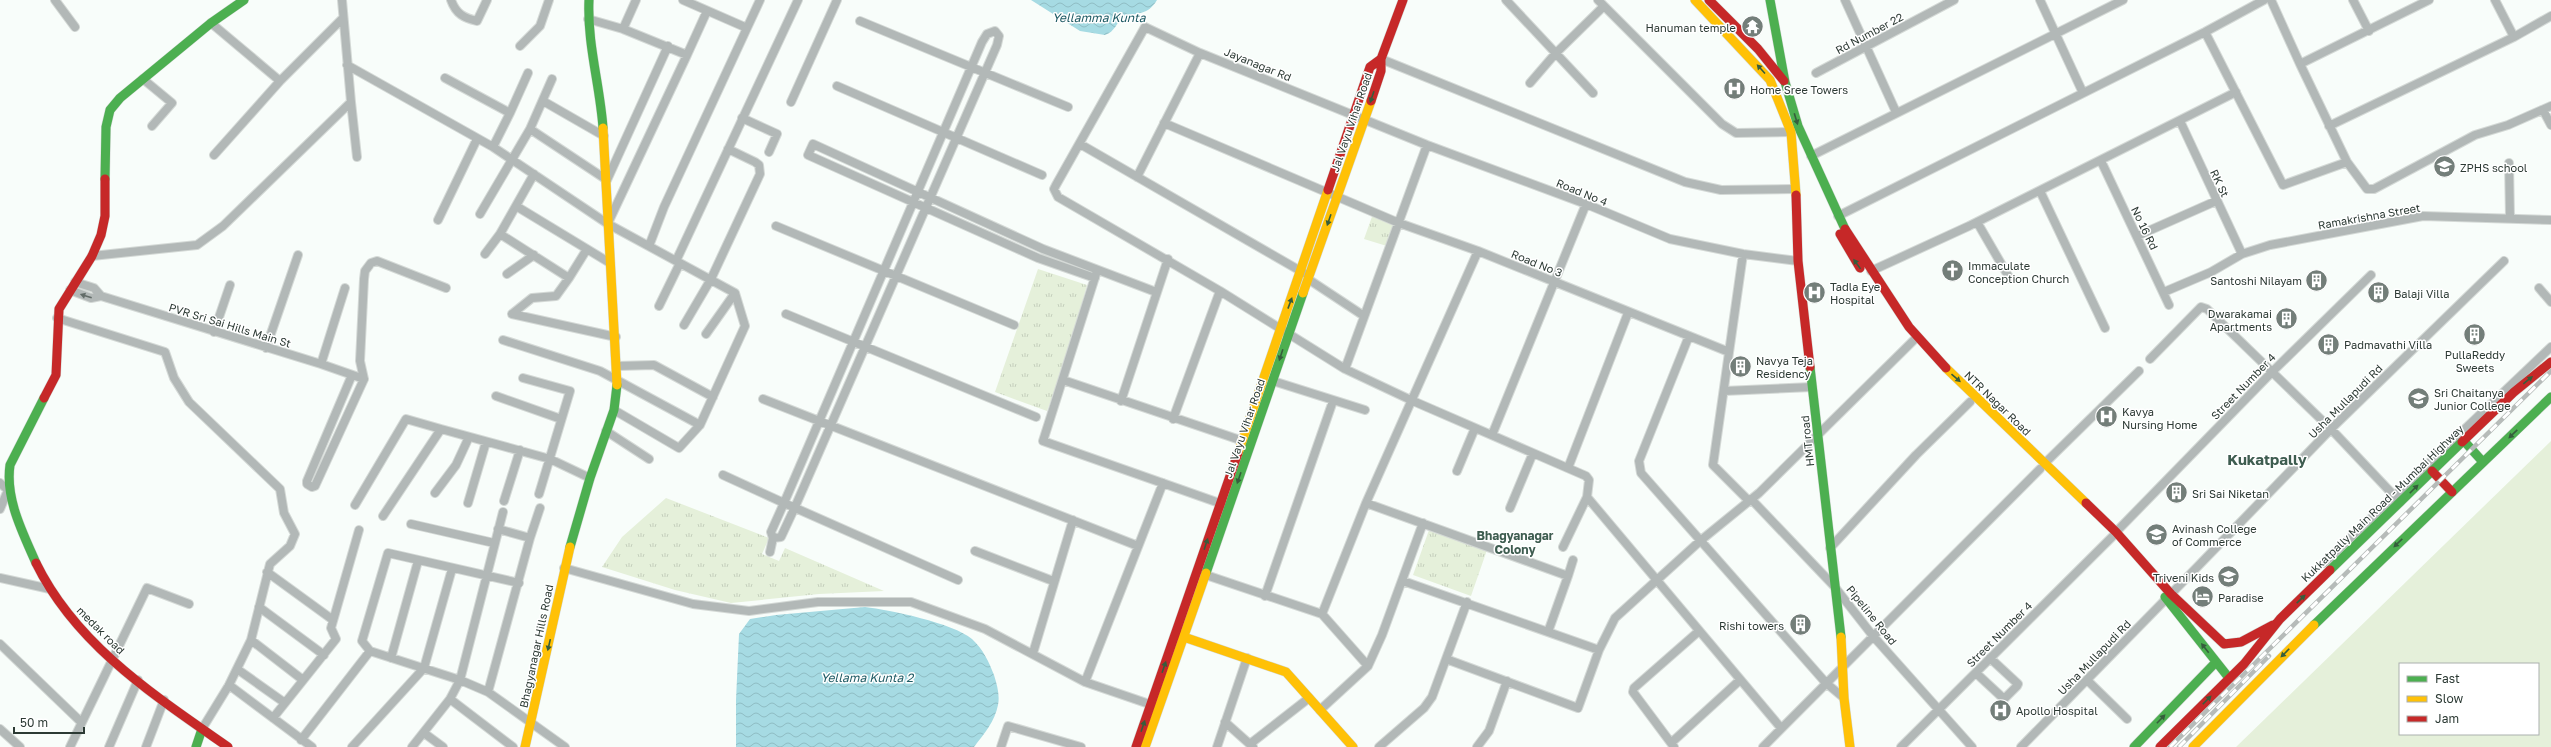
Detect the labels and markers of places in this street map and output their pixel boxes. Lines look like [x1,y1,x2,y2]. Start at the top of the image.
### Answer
temple icon: Hanuman temple [1739,14,1765,40]
place label: Hanuman temple [1645,21,1736,34]
hospital icon: Home Sree Towers [1721,76,1747,102]
place label: Home Sree Towers [1750,83,1848,96]
school or university icon: ZPHS school [2432,154,2458,180]
place label: ZPHS school [2460,161,2528,174]
church icon: Immaculate Conception Church [1940,258,1966,284]
place label: Immaculate Conception Church [1968,259,2069,285]
building icon: Santoshi Nilayam [2304,267,2330,293]
place label: Santoshi Nilayam [2210,274,2302,287]
hospital icon: Tadla Eye Hospital [1802,279,1828,305]
place label: Tadla Eye Hospital [1830,280,1880,306]
building icon: Balaji Villa [2365,280,2391,306]
place label: Balaji Villa [2394,287,2450,300]
building icon: Dwarakamai Apartments [2274,306,2300,332]
place label: Dwarakamai Apartments [2208,307,2272,333]
building icon: PullaReddy Sweets [2462,321,2488,347]
building icon: Padmavathi Villa [2316,331,2342,357]
place label: Padmavathi Villa [2344,338,2432,351]
place label: PullaReddy Sweets [2445,348,2505,374]
building icon: Navya Teja Residency [1727,353,1753,379]
place label: Navya Teja Residency [1756,354,1813,380]
school or university icon: Sri Chaitanya Junior College [2405,385,2431,411]
place label: Sri Chaitanya Junior College [2434,386,2511,412]
hospital icon: Kavya Nursing Home [2094,404,2120,430]
place label: Kavya Nursing Home [2122,405,2197,431]
building icon: Sri Sai Niketan [2163,480,2189,506]
place label: Sri Sai Niketan [2192,487,2269,500]
school or university icon: Avinash College of Commerce [2143,521,2169,547]
place label: Avinash College of Commerce [2172,522,2257,548]
school or university icon: Triveni Kids [2216,564,2242,590]
place label: Triveni Kids [2153,571,2214,584]
hotel icon: Paradise [2190,584,2216,610]
place label: Paradise [2218,591,2264,604]
building icon: Rishi towers [1787,612,1813,638]
place label: Rishi towers [1719,619,1784,632]
hospital icon: Apollo Hospital [1987,697,2013,723]
place label: Apollo Hospital [2016,704,2098,717]

